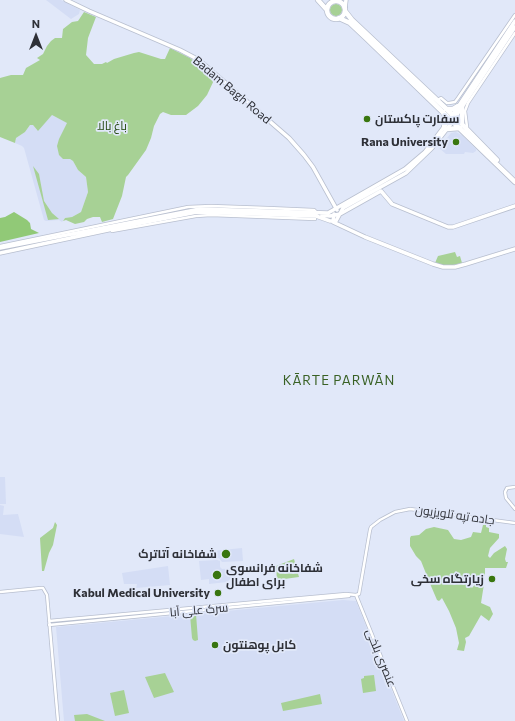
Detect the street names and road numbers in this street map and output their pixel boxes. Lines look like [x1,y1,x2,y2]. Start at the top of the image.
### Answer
street label: Badam Bagh Road [190,53,274,127]
street label: جاده تپه تلویزیون [414,502,496,528]
street label: سرک علی آبا [169,600,229,620]
street label: عنصری بلخی [363,627,399,689]

